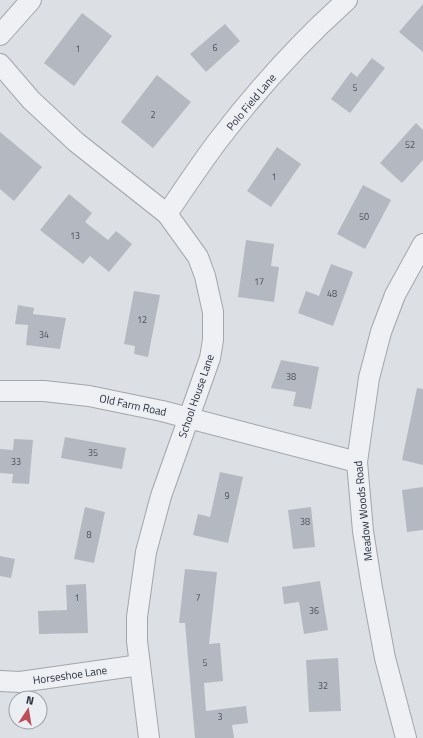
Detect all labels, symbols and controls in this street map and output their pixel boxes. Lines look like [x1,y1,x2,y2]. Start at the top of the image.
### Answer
house number: 6 [212,41,218,54]
house number: 1 [75,42,81,55]
street label: Polo Field Lane [222,70,280,134]
house number: 5 [352,81,358,94]
house number: 2 [150,108,156,121]
house number: 52 [405,138,415,151]
house number: 1 [271,170,277,183]
house number: 50 [359,210,369,223]
house number: 13 [70,229,80,242]
house number: 17 [254,275,264,288]
house number: 48 [327,287,337,300]
house number: 12 [137,313,147,326]
house number: 34 [39,328,49,341]
street label: School House Lane [174,352,218,440]
house number: 38 [286,370,296,383]
street label: Old Farm Road [98,390,168,420]
house number: 35 [88,446,98,459]
house number: 33 [11,455,21,468]
street label: Meadow Woods Road [350,460,376,562]
house number: 9 [224,489,230,502]
house number: 38 [300,515,310,528]
house number: 8 [86,528,92,541]
house number: 1 [74,591,80,604]
house number: 7 [195,591,201,604]
house number: 36 [309,604,319,617]
house number: 5 [202,656,208,669]
street label: Horseshoe Lane [32,662,109,688]
house number: 32 [318,679,328,692]
north arrow [8,690,48,730]
text: N [25,692,35,709]
house number: 3 [217,710,223,723]

